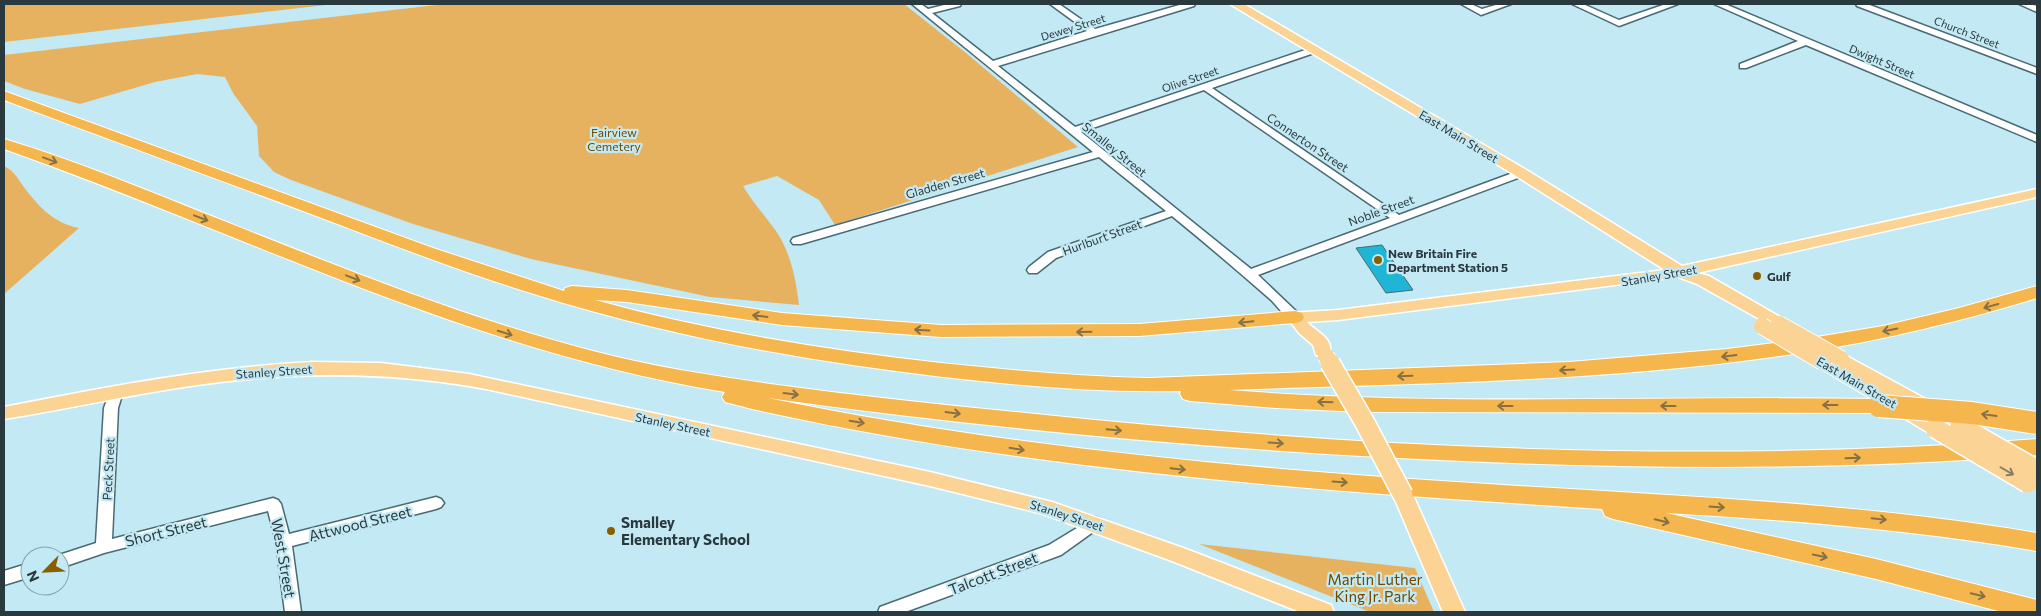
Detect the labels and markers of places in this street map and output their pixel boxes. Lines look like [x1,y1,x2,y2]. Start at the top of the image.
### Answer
place label: New Britain Fire Department Station 5 [1388,246,1508,274]
marker: New Britain Fire Department Station 5 [1372,254,1384,266]
place label: Gulf [1767,269,1791,283]
marker: Gulf [1751,270,1763,282]
place label: Smalley Elementary School [621,513,750,548]
marker: Smalley Elementary School [605,525,617,537]

